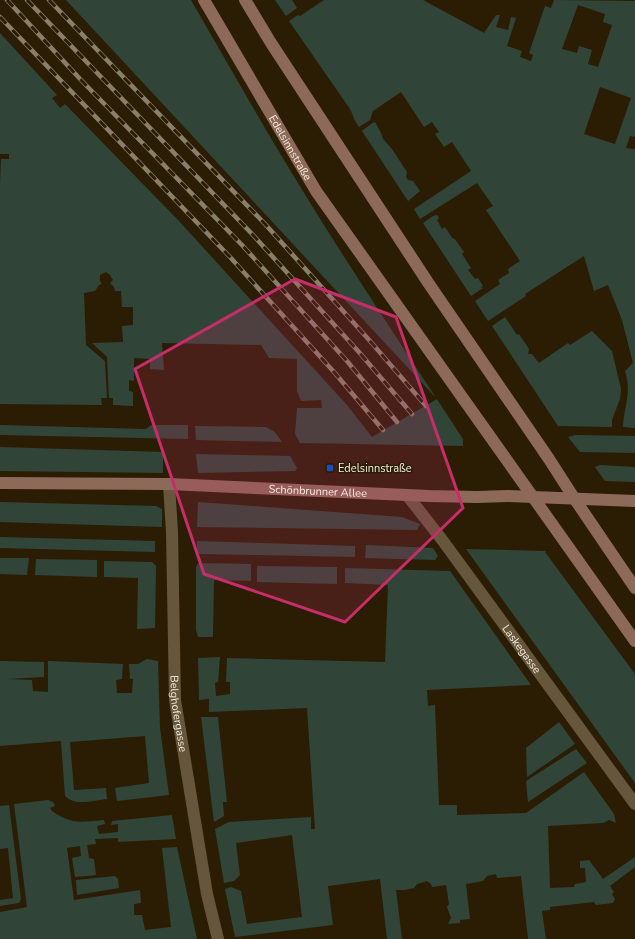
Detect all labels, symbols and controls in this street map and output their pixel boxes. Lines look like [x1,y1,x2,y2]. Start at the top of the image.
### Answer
street label: Edelsinnstraße [265,112,315,183]
place label: Edelsinnstraße [338,461,412,476]
marker: Edelsinnstraße [325,463,335,473]
street label: Schönbrunner Allee [268,482,367,501]
street label: Laskegasse [498,622,544,677]
street label: Belghofergasse [167,675,190,753]

